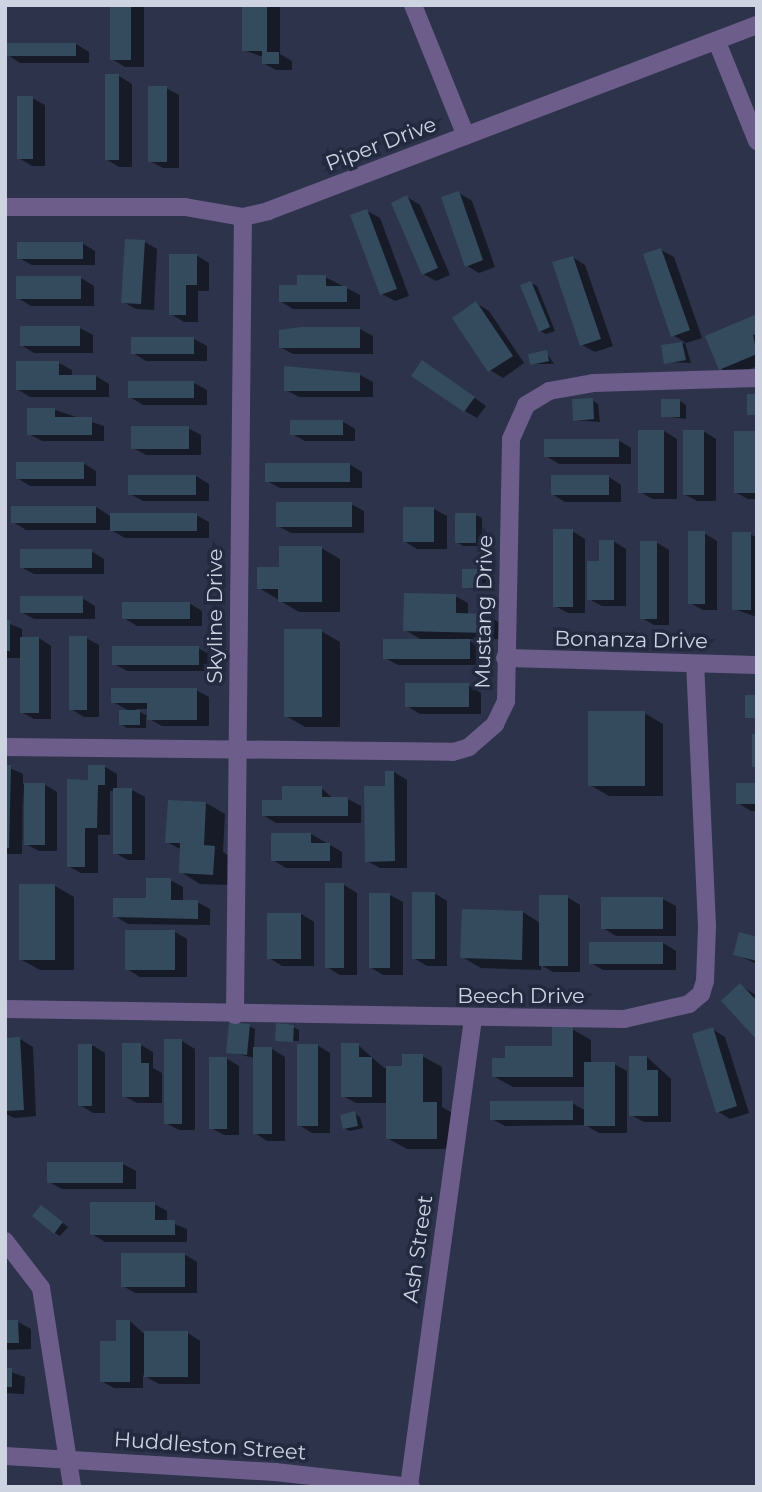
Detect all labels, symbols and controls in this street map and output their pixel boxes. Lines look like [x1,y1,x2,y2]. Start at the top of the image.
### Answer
street label: Piper Drive [322,111,440,177]
street label: Mustang Drive [470,535,498,689]
street label: Skyline Drive [202,548,228,684]
street label: Bonanza Drive [554,626,708,654]
street label: Beech Drive [457,983,585,1009]
street label: Ash Street [398,1194,438,1304]
street label: Huddleston Street [113,1427,307,1465]

